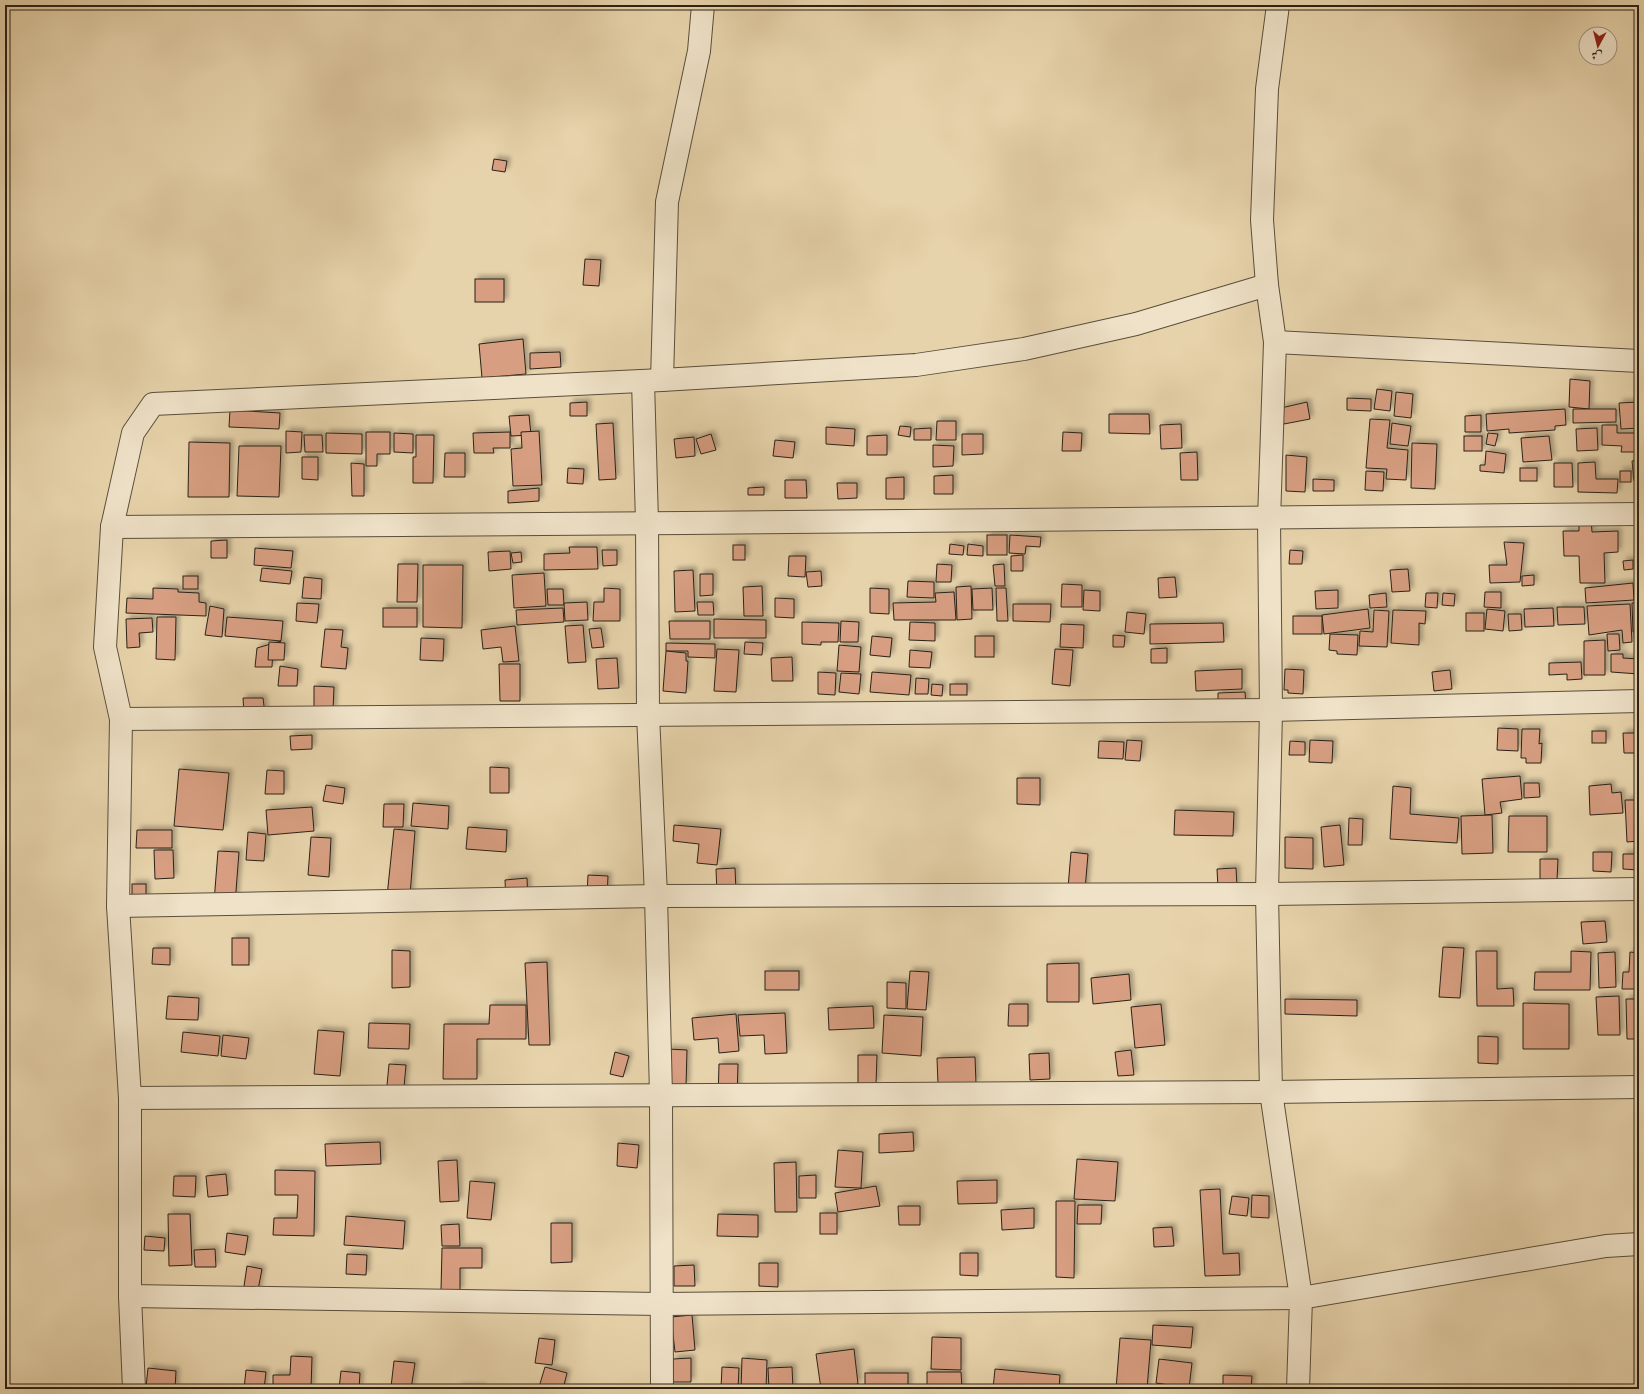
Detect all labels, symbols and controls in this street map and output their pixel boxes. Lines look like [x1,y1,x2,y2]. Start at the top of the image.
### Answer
north arrow [1578,26,1618,66]
text: ش [1590,48,1603,64]

